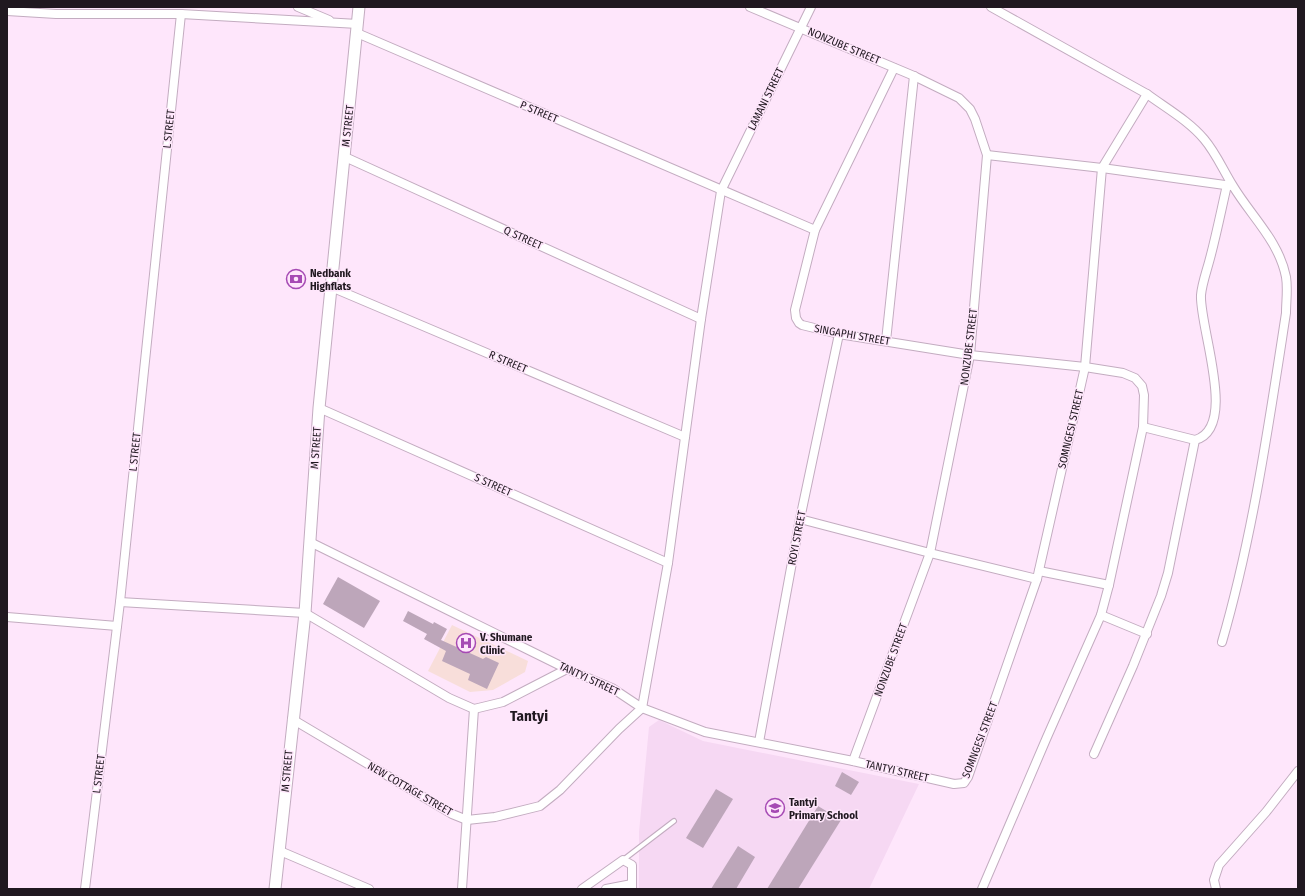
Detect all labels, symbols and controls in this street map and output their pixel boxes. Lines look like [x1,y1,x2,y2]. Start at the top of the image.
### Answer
street label: NONZUBE STREET [806,25,883,67]
street label: LAMANI STREET [745,65,787,132]
street label: P STREET [518,98,561,126]
street label: M STREET [339,103,357,148]
street label: L STREET [160,108,178,149]
street label: Q STREET [502,224,545,253]
place label: Nedbank Highflats [310,267,351,293]
bank icon: Nedbank Highflats [285,268,307,290]
street label: NONZUBE STREET [958,307,980,386]
street label: SINGAPHI STREET [813,322,892,348]
street label: R STREET [487,348,530,376]
street label: SOMNGESI STREET [1056,387,1087,470]
street label: M STREET [308,426,324,469]
street label: L STREET [126,431,144,472]
street label: S STREET [472,471,515,499]
street label: ROYI STREET [785,509,809,566]
street label: NONZUBE STREET [872,621,911,699]
place label: V. Shumane Clinic [479,631,533,657]
hospital icon: V. Shumane Clinic [455,632,477,654]
street label: TANTYI STREET [557,659,622,699]
street label: SOMNGESI STREET [959,699,1001,780]
district label: Tantyi [510,707,548,725]
street label: M STREET [279,749,295,793]
street label: L STREET [90,753,108,794]
street label: TANTYI STREET [864,757,931,785]
street label: NEW COTTAGE STREET [365,759,455,819]
place label: Tantyi Primary School [789,796,859,822]
school or university icon: Tantyi Primary School [764,797,786,819]

